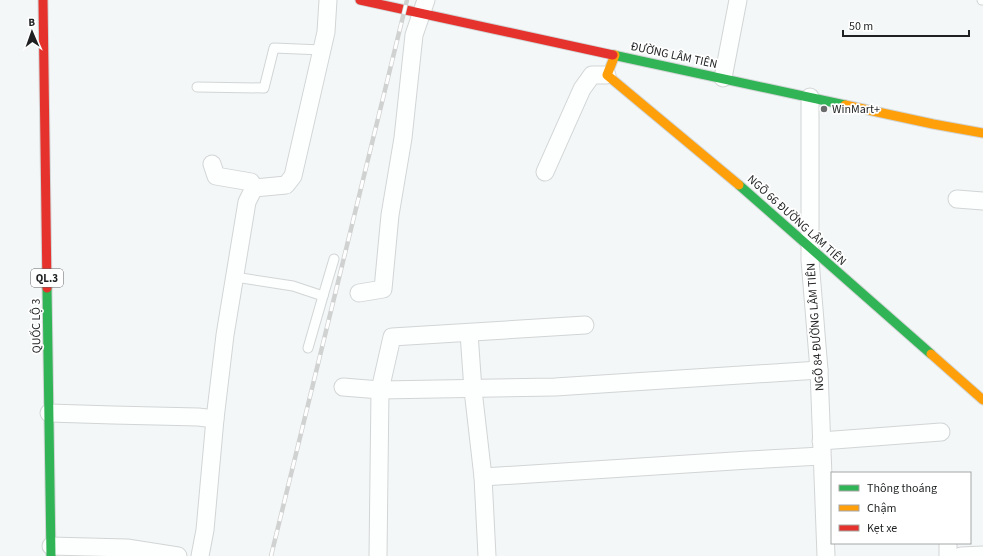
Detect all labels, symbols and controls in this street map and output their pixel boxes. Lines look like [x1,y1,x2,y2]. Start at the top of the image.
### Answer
north arrow [12,12,52,52]
scale bar [843,12,969,38]
text: B [28,15,36,30]
text: 50 m [849,18,873,35]
street label: ĐƯỜNG LÂM TIÊN [629,38,719,73]
place label: WinMart+ [832,101,880,118]
marker: WinMart+ [819,104,829,114]
street label: NGÕ 66 ĐƯỜNG LÂM TIÊN [743,171,850,270]
street label: NGÕ 84 ĐƯỜNG LÂM TIÊN [803,262,828,391]
road number: QL.3 [31,269,63,287]
street label: QUỐC LỘ 3 [28,298,45,354]
legend [831,472,971,544]
text: Thông thoáng [867,480,937,497]
text: Chậm [867,500,896,517]
text: Kẹt xe [867,520,897,537]

